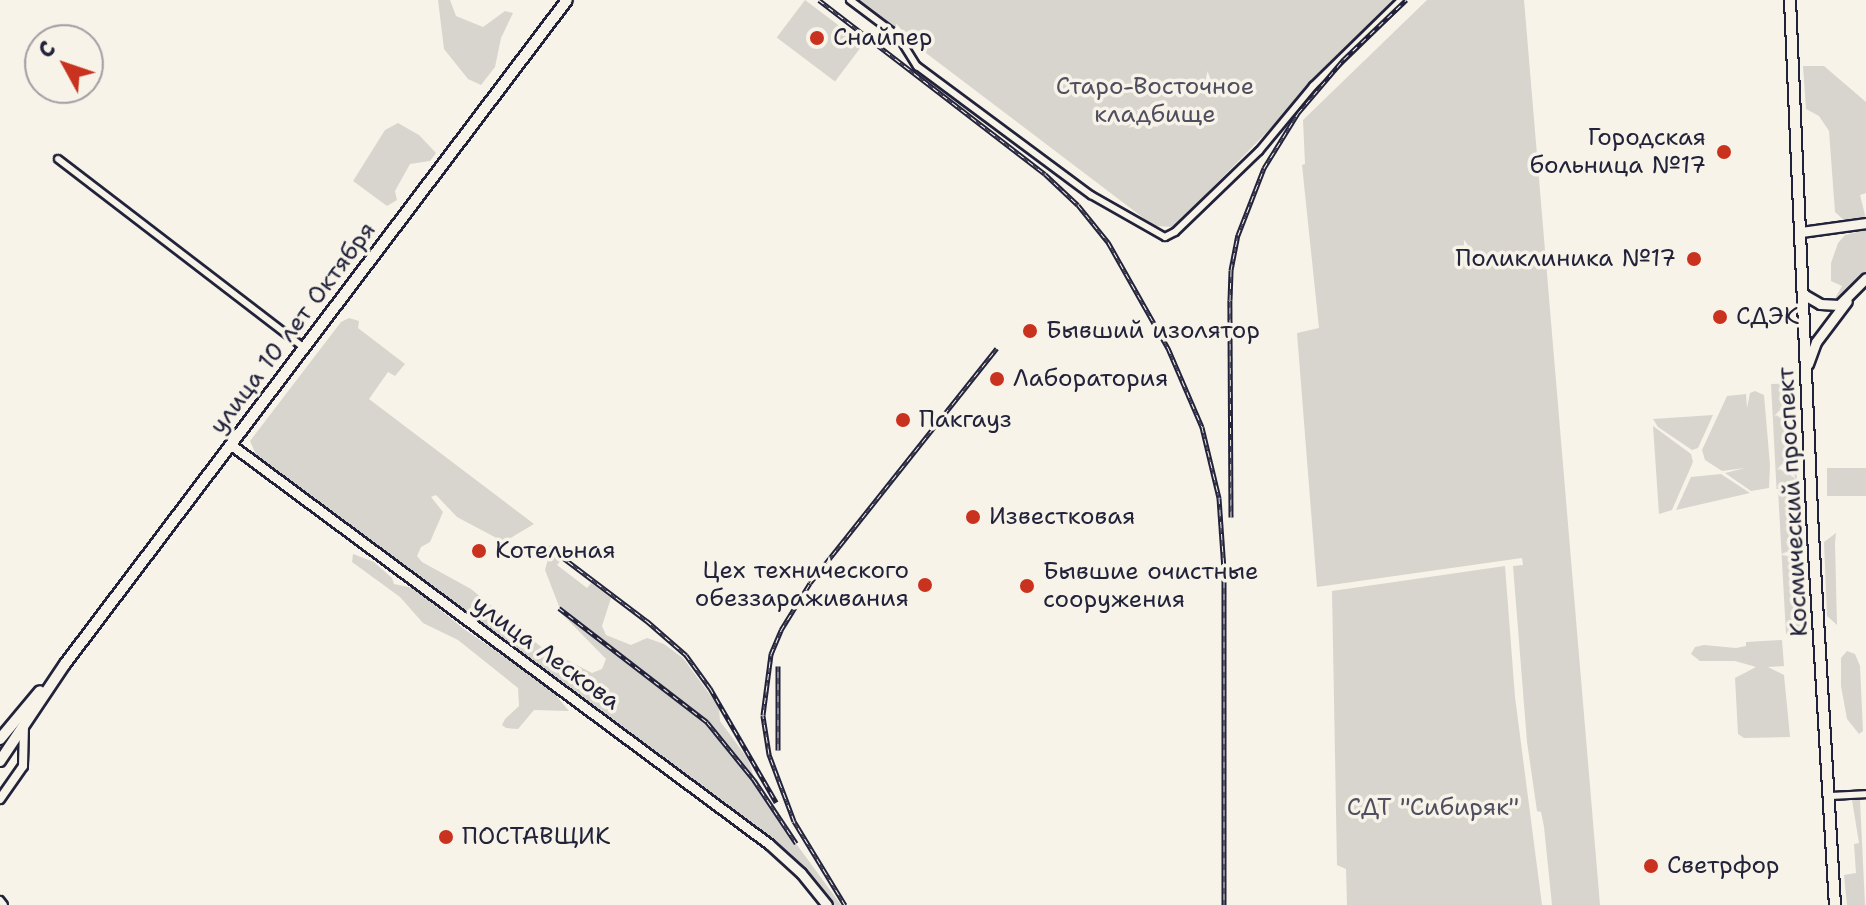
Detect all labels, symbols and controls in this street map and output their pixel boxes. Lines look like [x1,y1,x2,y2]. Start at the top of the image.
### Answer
north arrow [24,24,104,104]
place label: Снайпер [833,24,932,52]
marker: Снайпер [808,29,826,47]
text: С [31,35,62,64]
park label: Старо-Восточное кладбище [1056,73,1254,129]
place label: Городская больница №17 [1529,124,1706,180]
marker: Городская больница №17 [1713,141,1735,163]
street label: улица 10 лет Октября [204,216,382,440]
place label: Поликлиника №17 [1455,245,1676,273]
marker: Поликлиника №17 [1683,248,1705,270]
place label: СДЭК [1736,303,1799,331]
marker: СДЭК [1711,308,1729,326]
place label: Бывший изолятор [1046,317,1260,345]
marker: Бывший изолятор [1021,322,1039,340]
place label: Лаборатория [1013,365,1168,393]
street label: Космический проспект [1772,367,1814,637]
marker: Лаборатория [988,370,1006,388]
place label: Пакгауз [919,406,1012,434]
marker: Пакгауз [894,411,912,429]
place label: Известковая [989,503,1135,531]
marker: Известковая [964,508,982,526]
place label: Котельная [495,537,616,565]
marker: Котельная [470,542,488,560]
place label: Цех технического обеззараживания [695,557,909,613]
place label: Бывшие очистные сооружения [1043,558,1259,614]
marker: Цех технического обеззараживания [916,576,934,594]
marker: Бывшие очистные сооружения [1018,577,1036,595]
street label: улица Лескова [466,590,626,716]
park label: СДТ "Сибиряк" [1347,794,1519,822]
place label: ПОСТАВЩИК [462,823,611,851]
marker: ПОСТАВЩИК [437,828,455,846]
place label: Светрфор [1667,852,1780,880]
marker: Светрфор [1642,857,1660,875]

